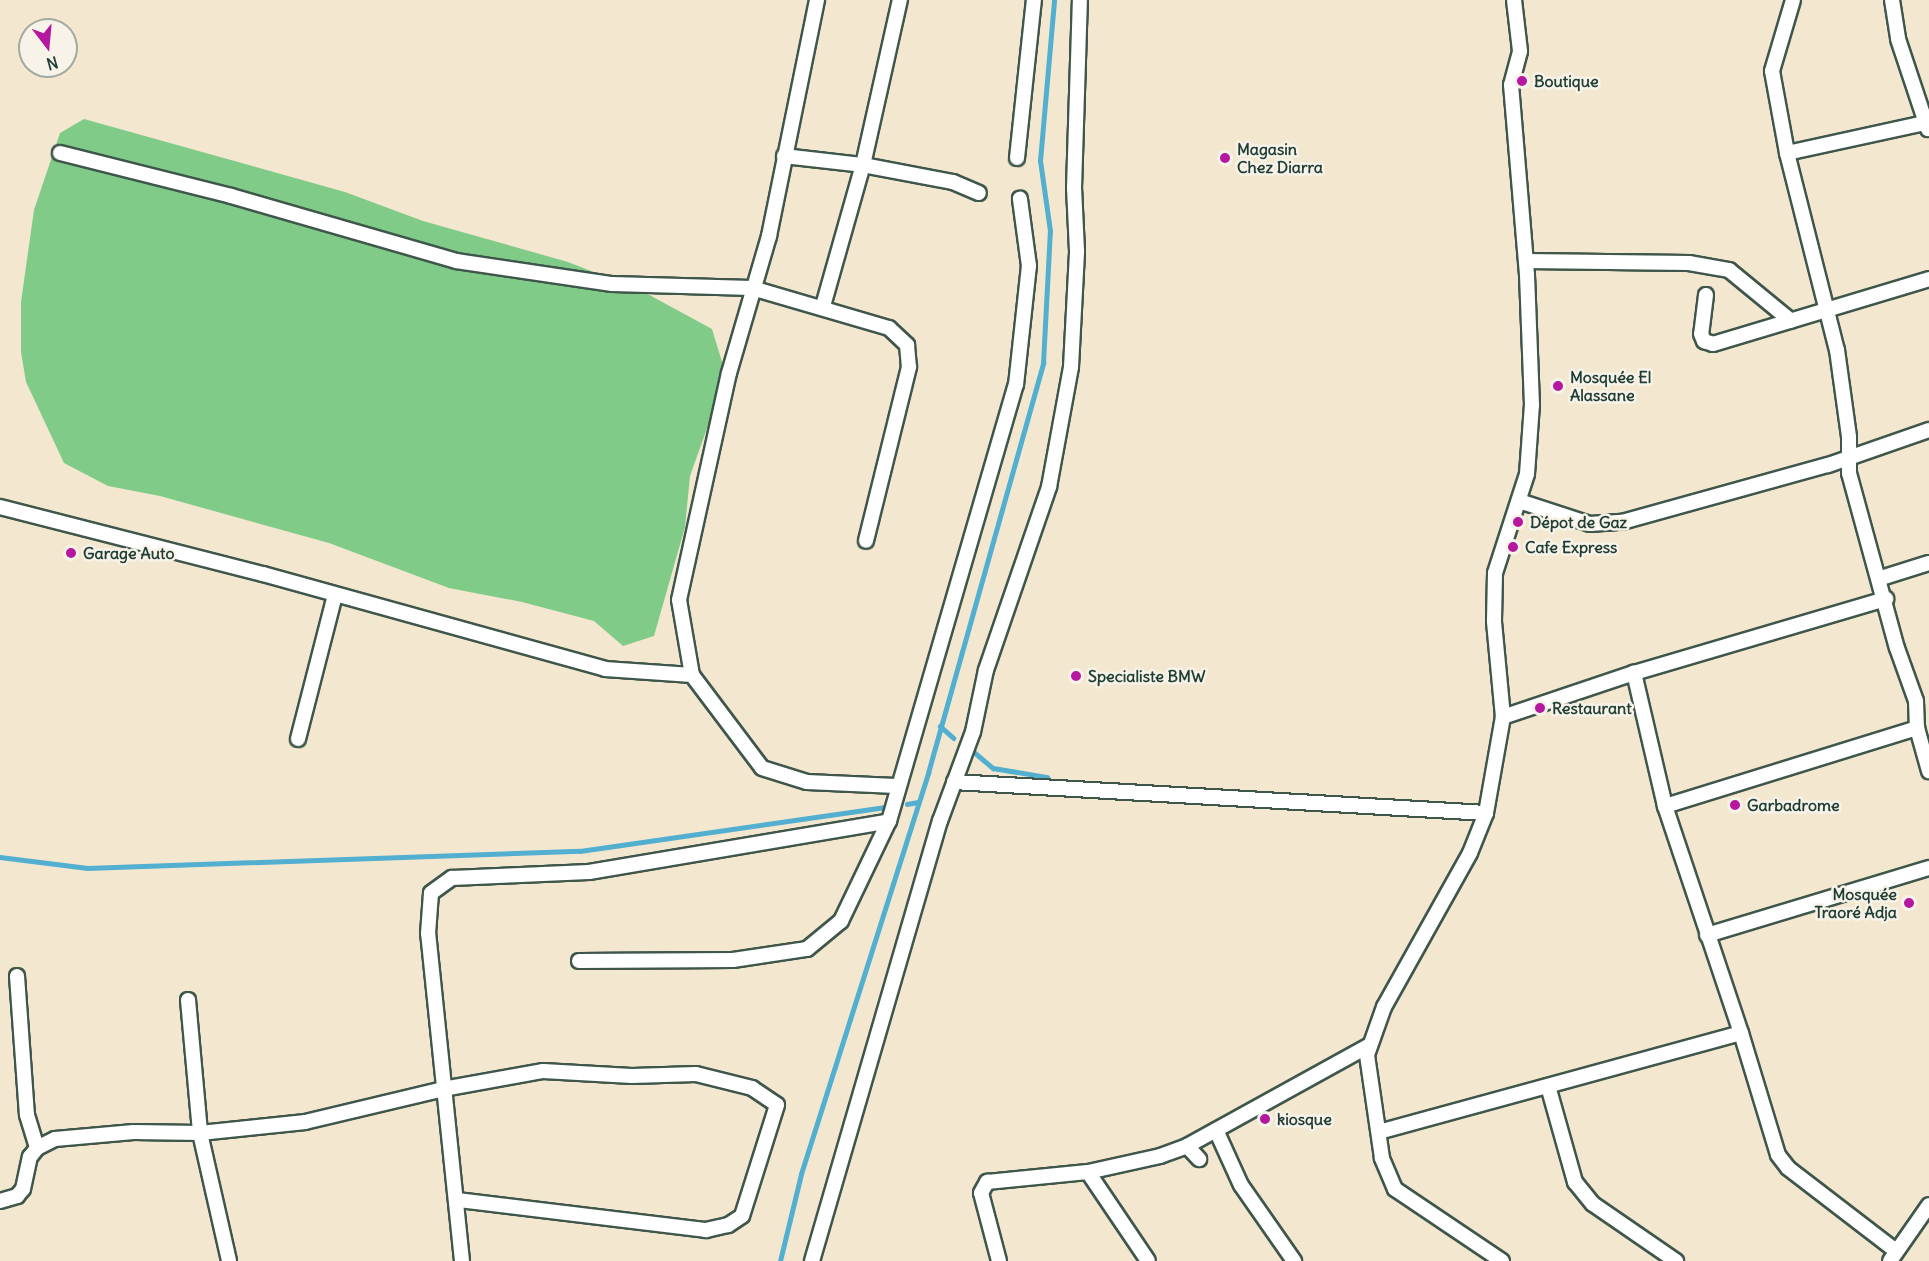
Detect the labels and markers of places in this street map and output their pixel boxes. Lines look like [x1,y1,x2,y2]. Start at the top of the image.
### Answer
place label: Boutique [1534,71,1599,91]
marker: Boutique [1515,74,1529,88]
place label: Magasin Chez Diarra [1237,139,1323,177]
marker: Magasin Chez Diarra [1218,151,1232,165]
place label: Mosquée El Alassane [1570,367,1651,405]
marker: Mosquée El Alassane [1551,379,1565,393]
place label: Dépot de Gaz [1530,512,1627,532]
marker: Dépot de Gaz [1511,515,1525,529]
place label: Cafe Express [1525,537,1617,557]
marker: Cafe Express [1506,540,1520,554]
place label: Garage Auto [83,543,174,563]
marker: Garage Auto [64,546,78,560]
place label: Specialiste BMW [1088,666,1206,686]
marker: Specialiste BMW [1069,669,1083,683]
place label: Restaurant [1552,698,1632,718]
marker: Restaurant [1533,701,1547,715]
place label: Garbadrome [1747,795,1840,815]
marker: Garbadrome [1728,798,1742,812]
place label: Mosquée Traoré Adja [1814,884,1897,922]
marker: Mosquée Traoré Adja [1902,896,1916,910]
place label: kiosque [1277,1109,1332,1129]
marker: kiosque [1258,1112,1272,1126]

